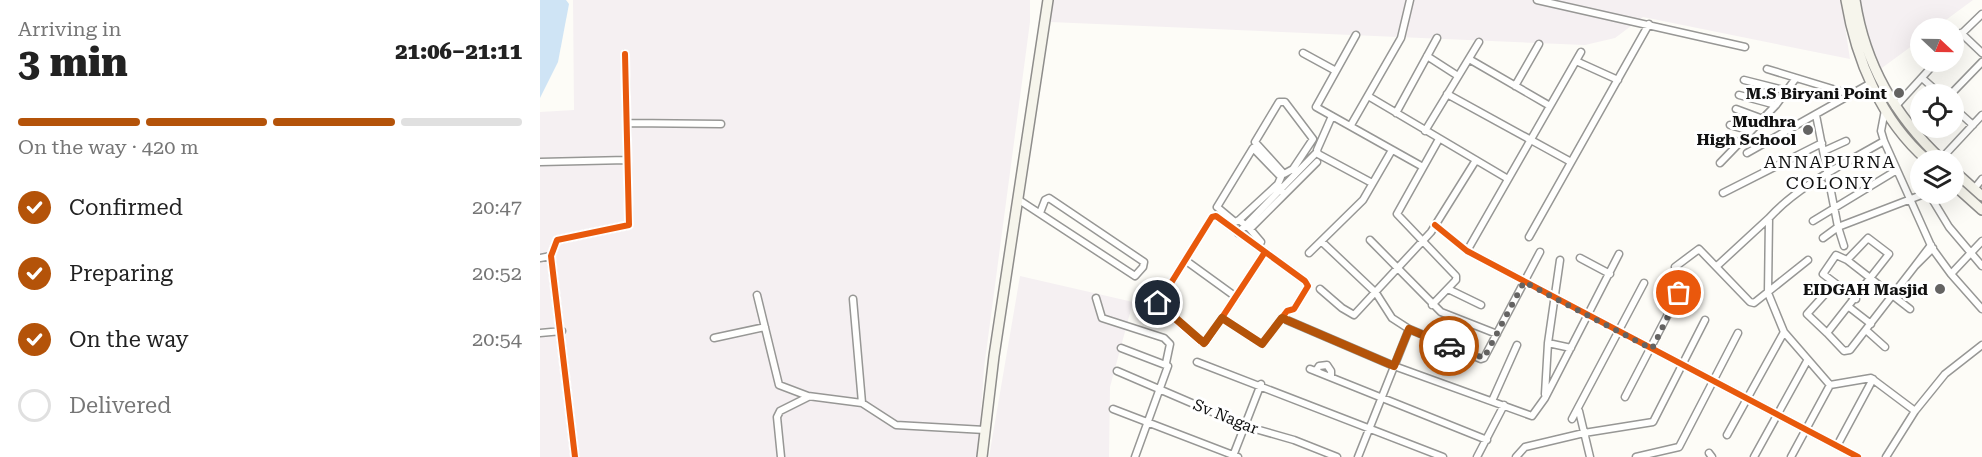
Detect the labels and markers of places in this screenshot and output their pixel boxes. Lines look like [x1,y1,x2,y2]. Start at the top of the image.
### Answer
place label: M.S Biryani Point [1746,84,1888,103]
marker: M.S Biryani Point [1892,86,1906,100]
place label: Mudhra High School [1697,112,1797,149]
marker: Mudhra High School [1801,123,1815,137]
pin [1653,267,1704,318]
pin [1132,277,1183,328]
place label: EIDGAH Masjid [1803,280,1928,299]
marker: EIDGAH Masjid [1933,282,1947,296]

